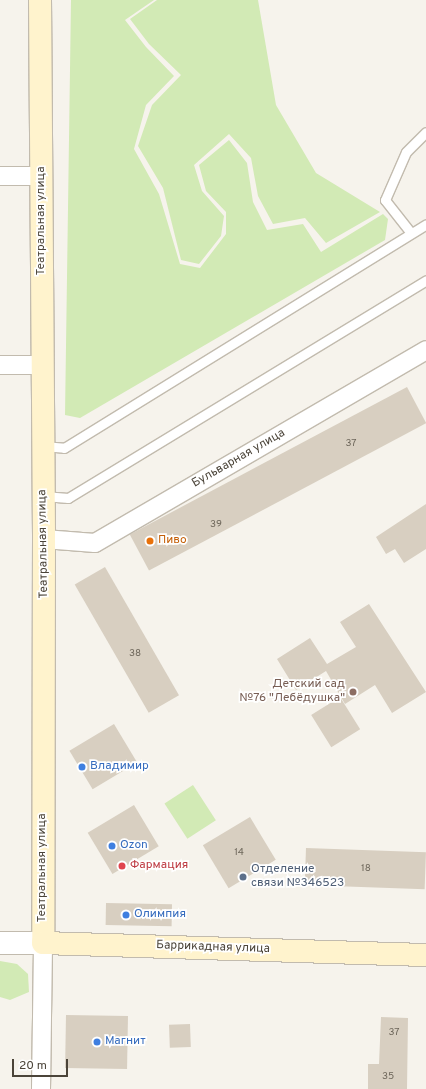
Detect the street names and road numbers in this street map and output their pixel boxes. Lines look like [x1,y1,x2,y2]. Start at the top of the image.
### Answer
street label: Театральная улица [35,167,49,275]
street label: Бульварная улица [190,427,288,491]
street label: Театральная улица [36,489,52,599]
street label: Театральная улица [36,814,50,922]
street label: Баррикадная улица [156,939,270,957]

